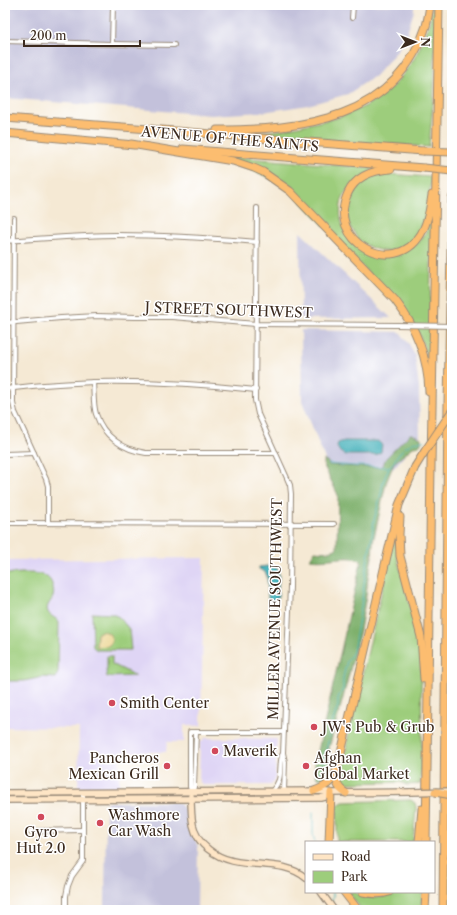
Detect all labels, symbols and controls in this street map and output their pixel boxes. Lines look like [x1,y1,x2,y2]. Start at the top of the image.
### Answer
scale bar [24,22,140,48]
north arrow [395,22,435,62]
text: 200 m [30,28,67,43]
text: N [418,37,432,47]
street label: AVENUE OF THE SAINTS [139,122,320,156]
street label: J STREET SOUTHWEST [143,298,314,322]
street label: MILLER AVENUE SOUTHWEST [264,497,286,720]
place label: Smith Center [120,694,209,712]
marker: Smith Center [107,698,117,708]
place label: JW's Pub & Grub [320,718,435,736]
marker: JW's Pub & Grub [309,722,319,732]
place label: Maverik [223,742,278,760]
marker: Maverik [210,746,220,756]
place label: Pancheros Mexican Grill [69,749,159,783]
place label: Afghan Global Market [313,749,409,783]
marker: Pancheros Mexican Grill [162,761,172,771]
marker: Afghan Global Market [301,761,311,771]
place label: Washmore Car Wash [107,806,180,840]
marker: Gyro Hut 2.0 [36,812,46,822]
marker: Washmore Car Wash [95,818,105,828]
place label: Gyro Hut 2.0 [16,823,66,857]
legend [305,841,435,893]
text: Road [341,849,371,864]
text: Park [341,869,368,884]

